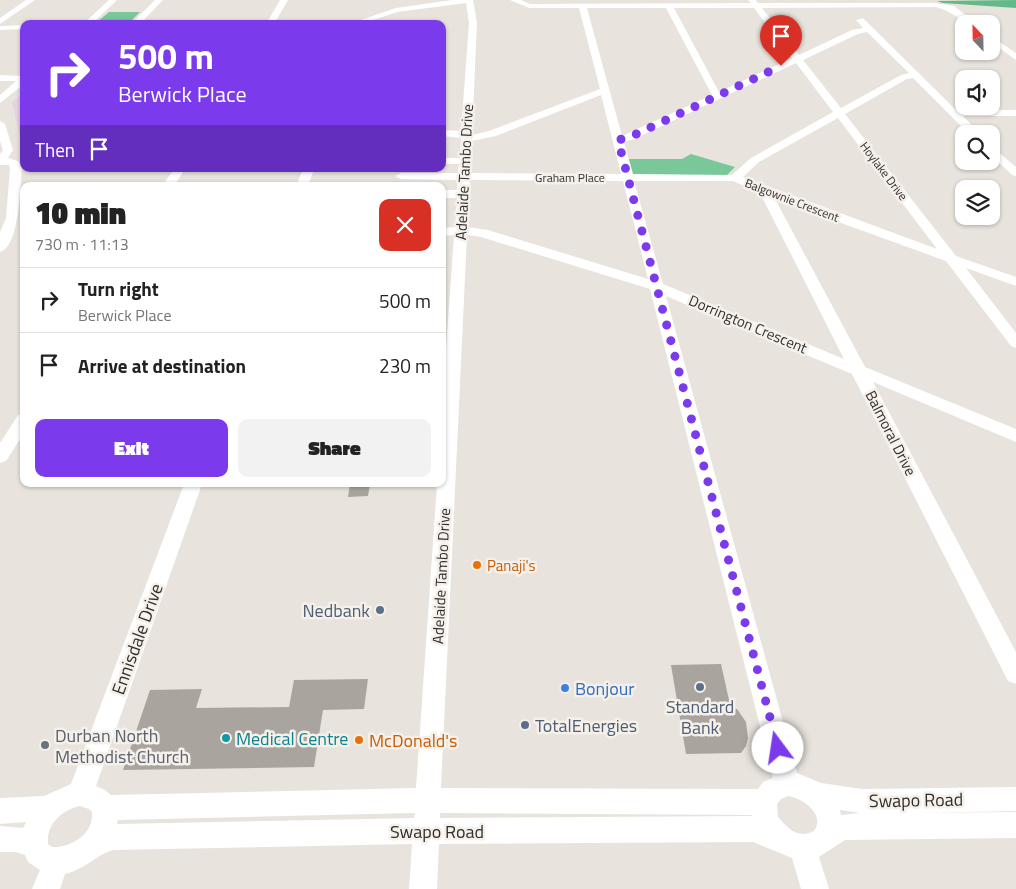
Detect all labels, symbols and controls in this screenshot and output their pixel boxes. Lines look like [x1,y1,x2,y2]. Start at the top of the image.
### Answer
pin [760,15,802,66]
north arrow [955,15,1000,60]
map controls [955,15,1000,225]
icon: arrive [767,22,795,50]
text: 500 m [118,29,214,83]
icon: right [35,40,100,105]
button: sound [955,70,1000,115]
text: Berwick Place [118,77,247,111]
street label: Adelaide Tambo Drive [449,104,479,240]
button: search [955,125,1000,170]
text: Then [35,135,75,164]
icon: arrive [85,135,113,163]
street label: Hoylake Drive [856,138,912,204]
street label: Graham Place [535,168,605,187]
street label: Balgownie Crescent [742,173,843,227]
button: layers [955,180,1000,225]
text: 10 min [35,190,126,236]
button: close [379,199,431,251]
text: 730 m · 11:13 [35,232,129,256]
text: Turn right [78,274,159,303]
icon: right [35,286,63,314]
text: 500 m [379,286,431,315]
street label: Dorrington Crescent [685,289,811,360]
text: Berwick Place [78,303,172,327]
icon: arrive [35,351,63,379]
text: Arrive at destination [78,351,246,380]
text: 230 m [379,351,431,380]
street label: Balmoral Drive [860,386,922,480]
button: Exit [35,419,228,477]
button: Share [238,419,431,477]
street label: Adelaide Tambo Drive [426,508,456,644]
place label: Panaji's [487,554,536,577]
marker: Panaji's [471,559,483,571]
street label: Ennisdale Drive [104,580,170,698]
place label: Nedbank [303,597,370,624]
marker: Nedbank [374,604,386,616]
place label: Bonjour [575,675,635,702]
marker: Standard Bank [694,681,706,693]
marker: Bonjour [559,682,571,694]
place label: Standard Bank [666,693,734,741]
place label: TotalEnergies [535,712,637,739]
marker: TotalEnergies [519,719,531,731]
position arrow [751,721,803,773]
place label: Durban North Methodist Church [55,722,189,770]
place label: Medical Centre [236,725,348,752]
place label: McDonald's [369,727,457,754]
marker: Medical Centre [220,732,232,744]
marker: McDonald's [353,734,365,746]
marker: Durban North Methodist Church [39,739,51,751]
street label: Swapo Road [869,786,963,814]
street label: Swapo Road [390,818,484,845]

